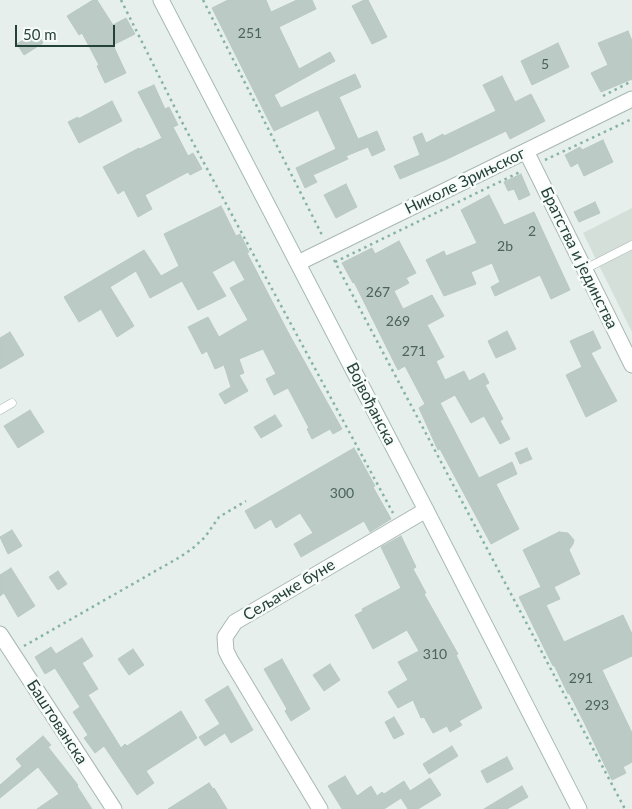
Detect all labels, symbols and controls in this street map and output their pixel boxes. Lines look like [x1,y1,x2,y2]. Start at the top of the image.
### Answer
scale bar [18,15,118,47]
text: 50 m [23,25,57,43]
house number: 251 [238,25,262,41]
house number: 5 [541,56,549,72]
street label: Николе Зрињског [402,144,528,218]
street label: Братства и јединства [536,184,622,332]
house number: 2 [528,223,536,239]
house number: 2b [497,238,513,254]
house number: 267 [366,284,390,300]
house number: 269 [386,313,410,329]
house number: 271 [402,343,426,359]
street label: Војвођанска [342,360,400,448]
house number: 300 [330,485,354,501]
street label: Сељачке буне [240,555,338,625]
house number: 310 [423,646,447,662]
house number: 291 [569,670,593,686]
street label: Баштованска [23,676,91,768]
house number: 293 [585,697,609,713]

